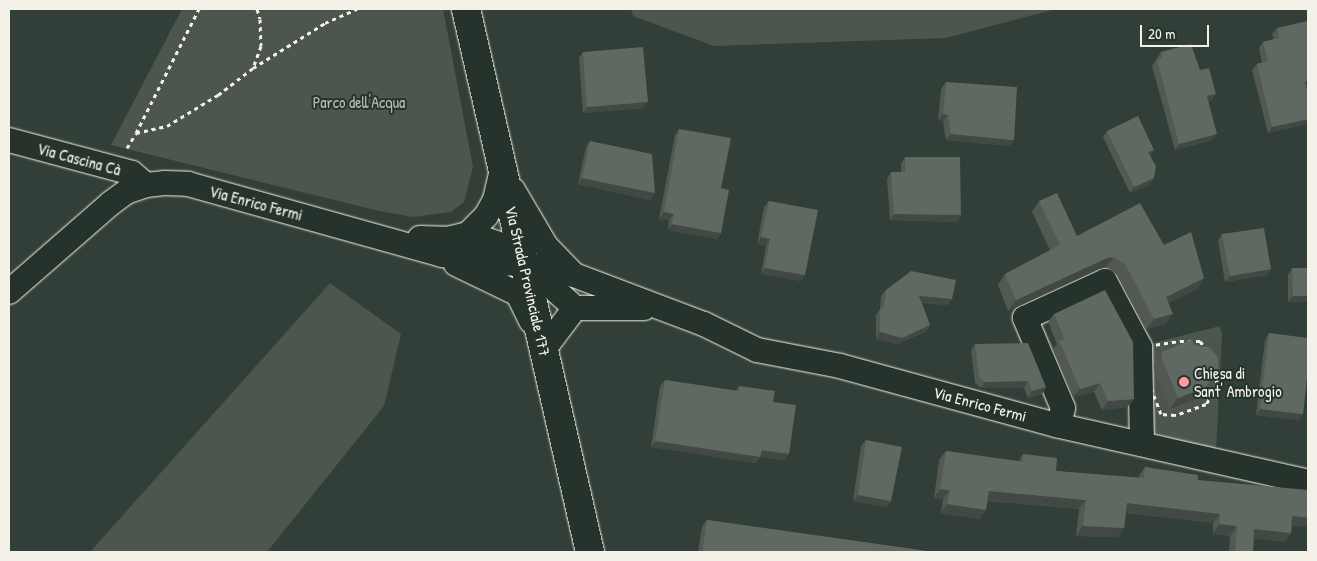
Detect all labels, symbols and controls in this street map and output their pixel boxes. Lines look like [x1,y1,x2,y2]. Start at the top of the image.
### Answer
scale bar [1142,15,1211,47]
text: 20 m [1148,23,1175,44]
park label: Parco dell'Acqua [313,92,405,112]
street label: Via Cascina Cà [35,139,123,179]
street label: Via Enrico Fermi [207,181,305,225]
street label: Via Strada Provinciale 177 [501,204,555,358]
place label: Chiesa di Sant' Ambrogio [1194,363,1282,401]
marker: Chiesa di Sant' Ambrogio [1178,376,1190,388]
street label: Via Enrico Fermi [931,382,1029,426]

